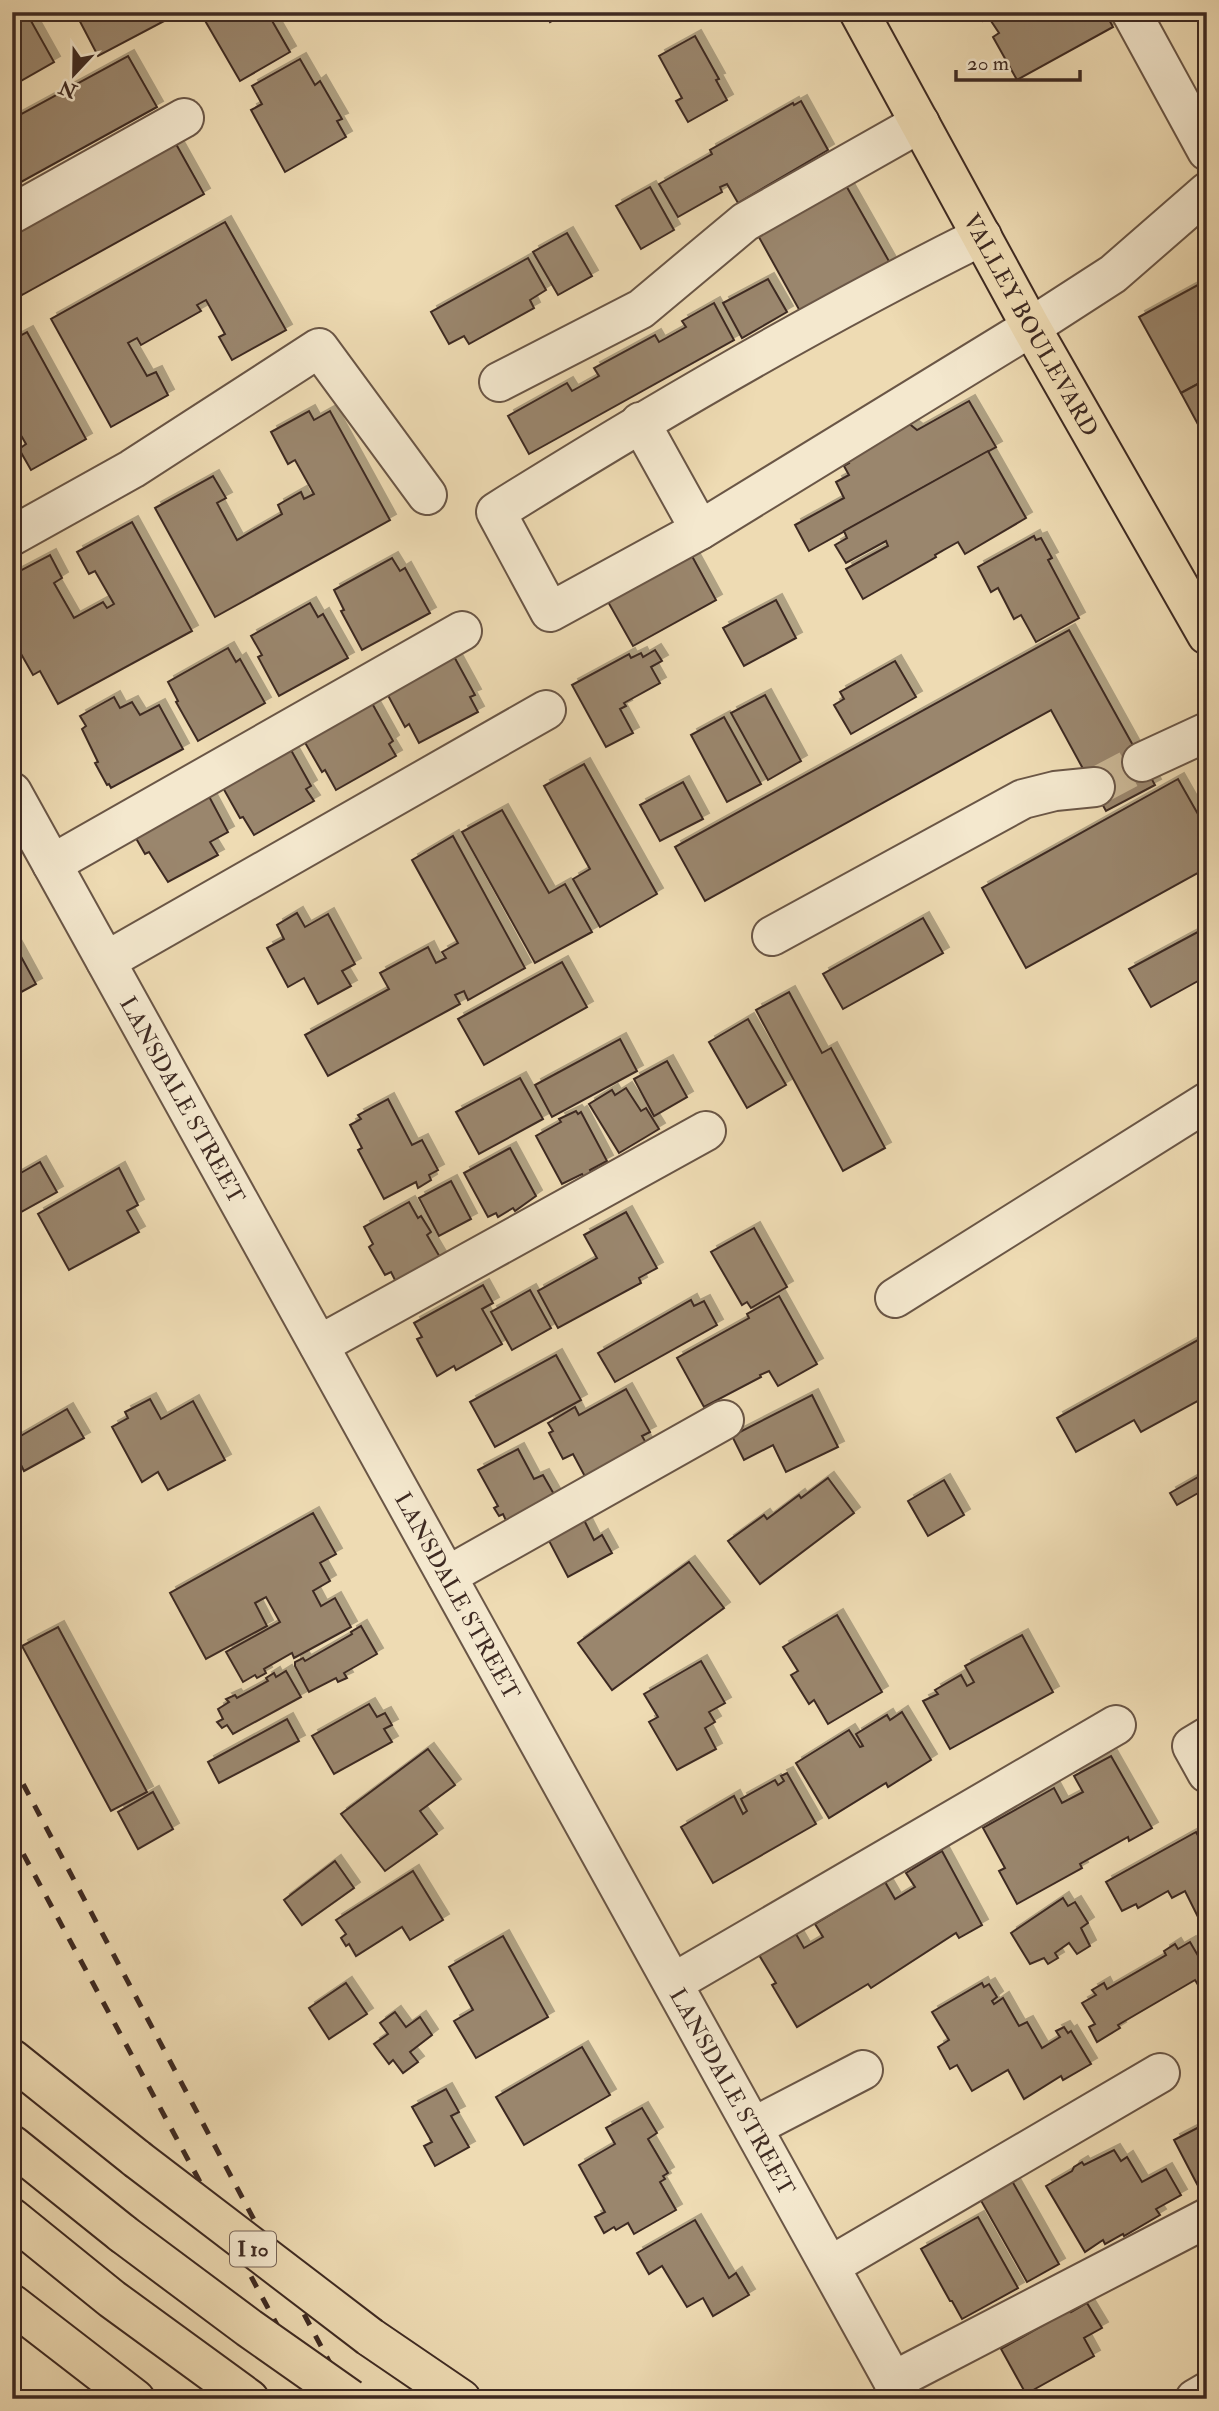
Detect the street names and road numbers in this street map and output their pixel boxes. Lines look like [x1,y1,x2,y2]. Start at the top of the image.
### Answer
street label: VALLEY BOULEVARD [957,208,1105,442]
street label: LANSDALE STREET [113,991,251,1209]
street label: LANSDALE STREET [388,1487,526,1705]
street label: LANSDALE STREET [663,1983,801,2201]
road number: I 10 [230,2232,276,2266]

